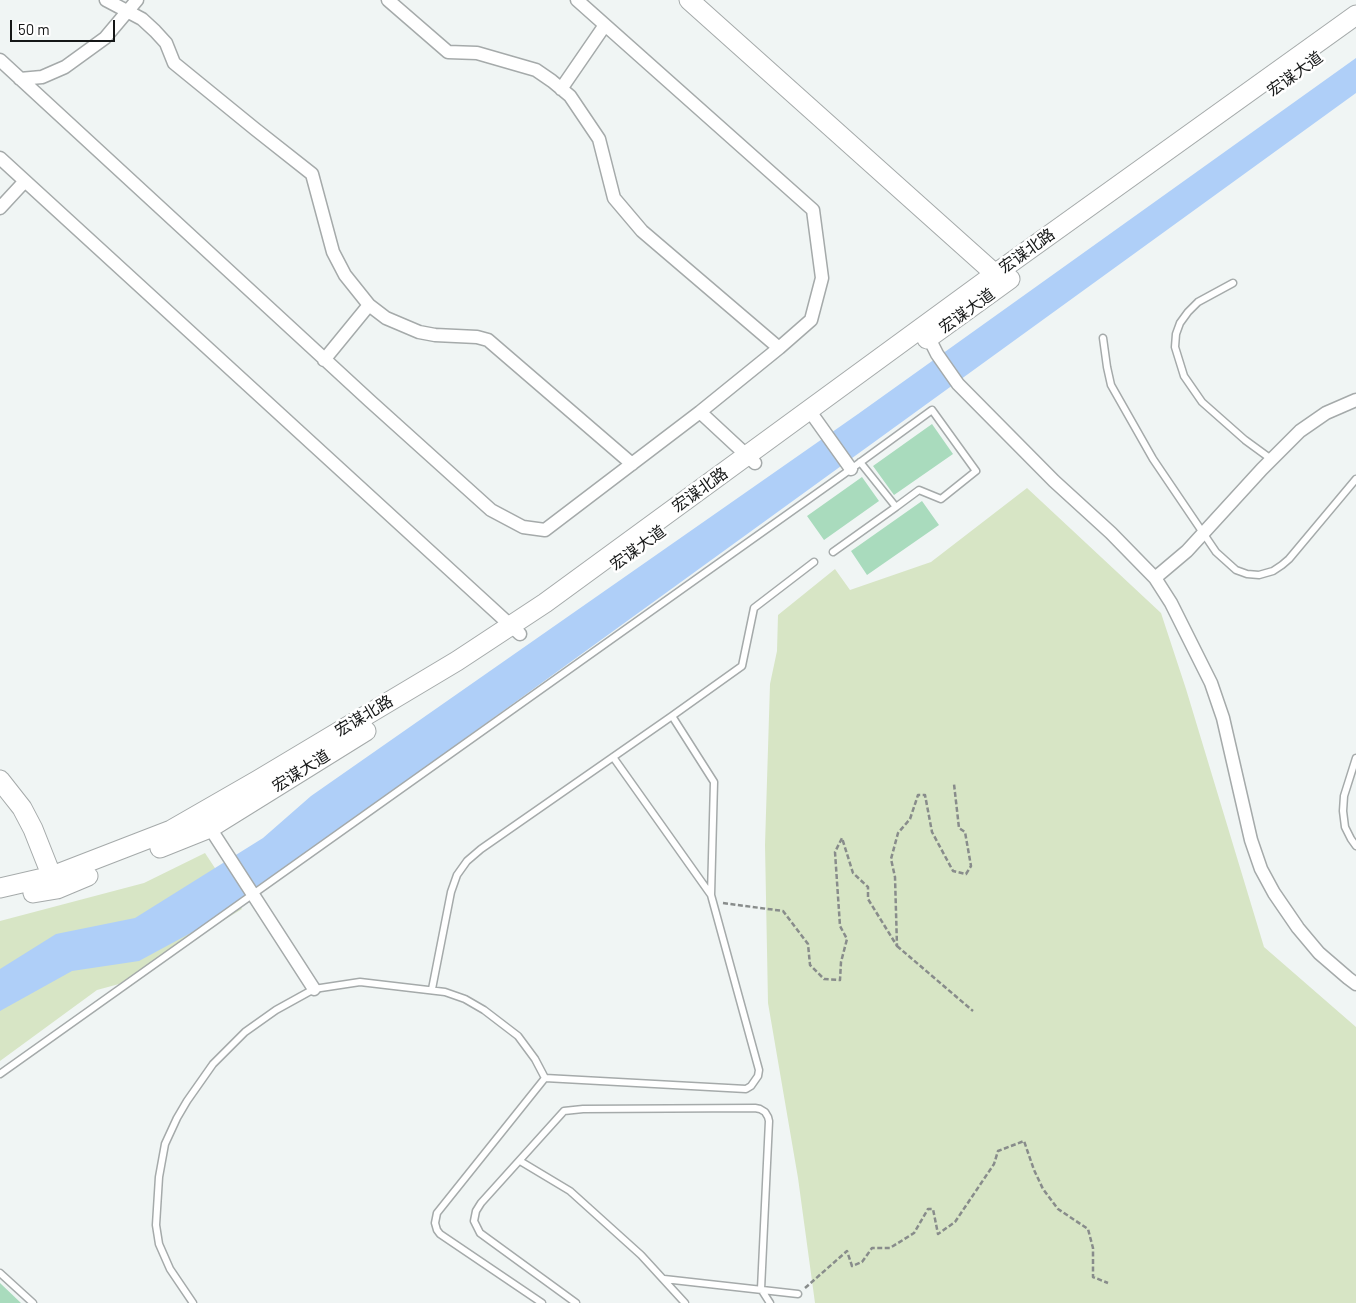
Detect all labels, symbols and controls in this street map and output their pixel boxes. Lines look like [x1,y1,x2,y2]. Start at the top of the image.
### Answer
scale bar [12,10,118,42]
text: 50 m [18,20,50,38]
street label: 宏谋大道 [1263,47,1327,101]
street label: 宏谋北路 [995,224,1059,278]
street label: 宏谋大道 [935,284,999,338]
street label: 宏谋北路 [668,463,732,517]
street label: 宏谋大道 [606,521,670,575]
street label: 宏谋北路 [332,691,396,741]
street label: 宏谋大道 [269,746,333,796]

